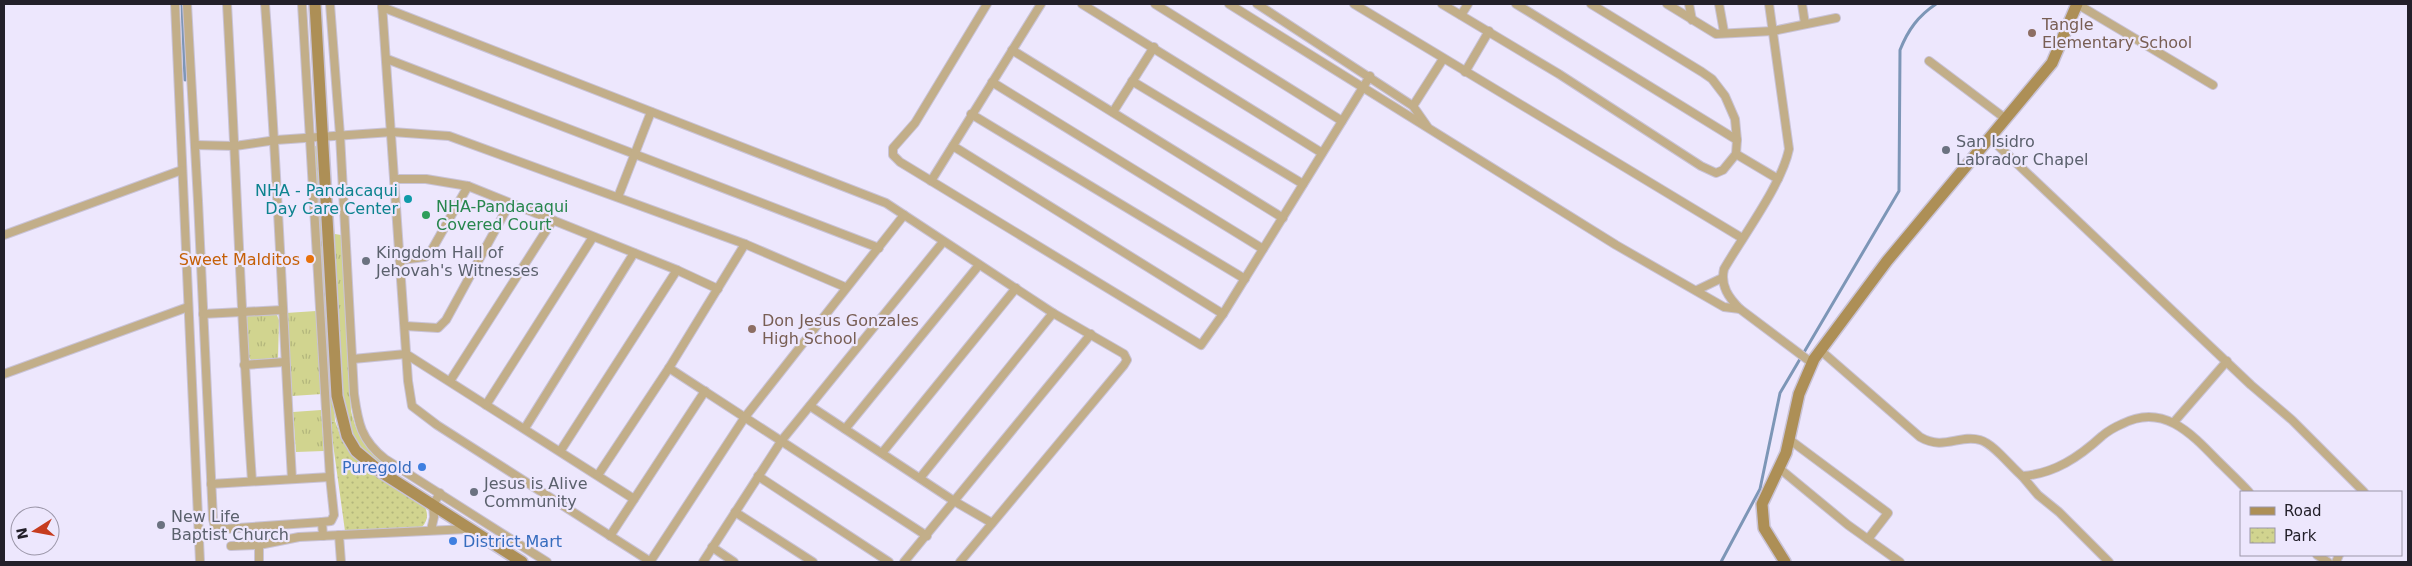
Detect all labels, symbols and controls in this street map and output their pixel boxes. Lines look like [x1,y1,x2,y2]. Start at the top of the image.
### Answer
place label: Tangle Elementary School [2041,15,2192,52]
marker: Tangle Elementary School [2026,27,2038,39]
place label: San Isidro Labrador Chapel [1956,132,2088,169]
marker: San Isidro Labrador Chapel [1940,144,1952,156]
place label: NHA - Pandacaqui Day Care Center [255,181,398,218]
marker: NHA - Pandacaqui Day Care Center [402,193,414,205]
place label: NHA-Pandacaqui Covered Court [436,197,569,234]
marker: NHA-Pandacaqui Covered Court [420,209,432,221]
place label: Kingdom Hall of Jehovah's Witnesses [375,243,539,280]
place label: Sweet Malditos [179,250,300,269]
marker: Sweet Malditos [304,253,316,265]
marker: Kingdom Hall of Jehovah's Witnesses [360,255,372,267]
place label: Don Jesus Gonzales High School [762,311,919,348]
marker: Don Jesus Gonzales High School [746,323,758,335]
place label: Puregold [342,458,412,477]
marker: Puregold [416,461,428,473]
place label: Jesus is Alive Community [483,474,587,511]
marker: Jesus is Alive Community [468,486,480,498]
legend [2240,491,2402,556]
text: Road [2284,502,2322,520]
north arrow [10,506,60,556]
place label: New Life Baptist Church [171,507,289,544]
marker: New Life Baptist Church [155,519,167,531]
text: N [13,526,31,541]
text: Park [2284,527,2317,545]
place label: District Mart [463,532,562,551]
marker: District Mart [447,535,459,547]

